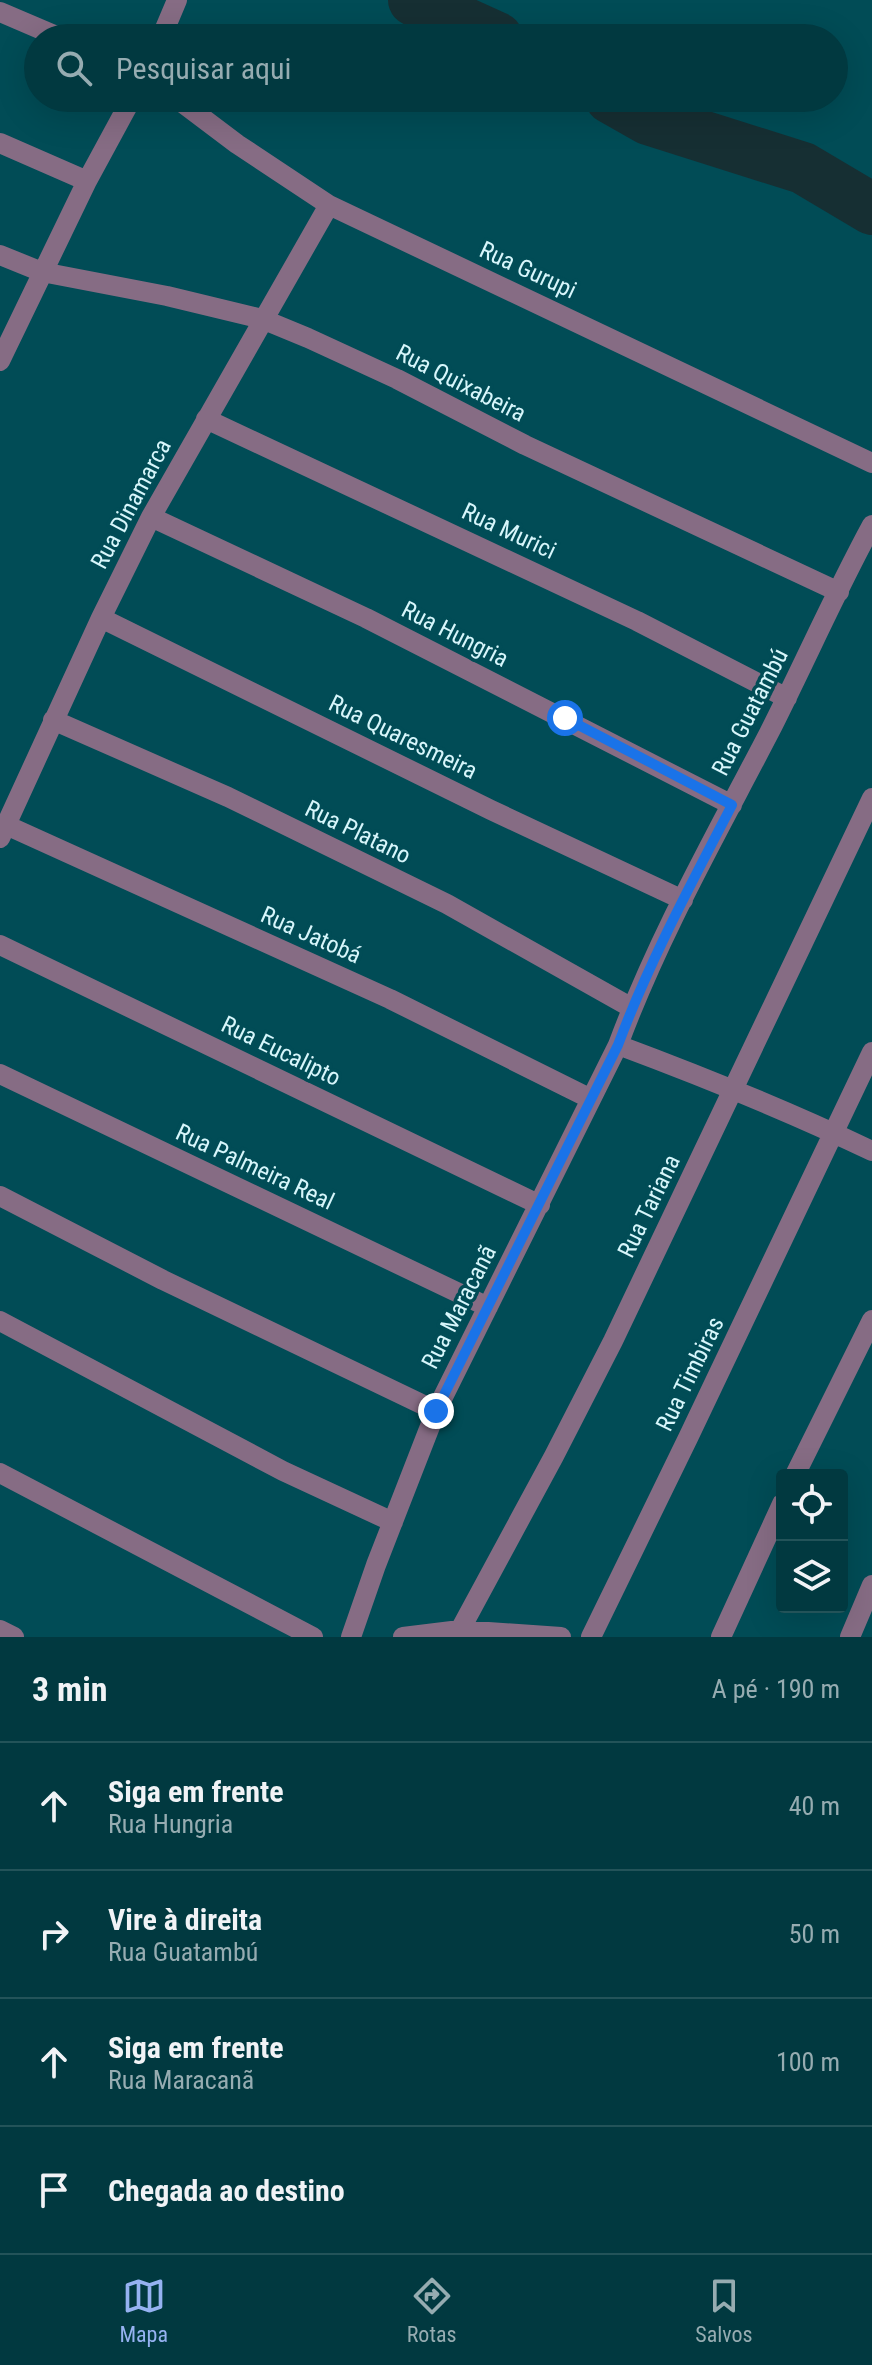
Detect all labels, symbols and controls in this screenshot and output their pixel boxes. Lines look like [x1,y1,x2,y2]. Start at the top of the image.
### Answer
search box [24,24,848,112]
icon: search [52,46,96,90]
text: Pesquisar aqui [116,51,291,86]
street label: Rua Gurupi [475,235,581,305]
street label: Rua Quixabeira [391,338,531,428]
street label: Rua Dinamarca [85,434,177,574]
street label: Rua Murici [458,497,560,565]
street label: Rua Hungria [397,595,513,673]
street label: Rua Guatambú [706,644,794,780]
street label: Rua Quaresmeira [324,689,482,785]
route start [547,700,583,736]
street label: Rua Platano [301,794,415,870]
street label: Rua Jatobá [257,901,365,969]
street label: Rua Eucalipto [217,1010,345,1092]
street label: Rua Palmeira Real [172,1118,338,1216]
street label: Rua Tariana [612,1150,686,1262]
street label: Rua Maracanã [416,1240,502,1374]
street label: Rua Timbiras [650,1312,730,1436]
route end [418,1393,454,1429]
map controls [776,1469,848,1613]
button: locate [776,1469,848,1541]
button: layers [776,1541,848,1613]
text: 3 min [32,1669,108,1709]
text: A pé · 190 m [712,1674,840,1704]
text: Siga em frente [108,1774,284,1809]
icon: ahead [32,1784,76,1828]
text: 40 m [789,1791,840,1821]
text: Rua Hungria [108,1809,233,1839]
text: Vire à direita [108,1902,262,1937]
icon: right [32,1912,76,1956]
text: 50 m [789,1919,840,1949]
text: Rua Guatambú [108,1937,258,1967]
text: Siga em frente [108,2030,284,2065]
icon: ahead [32,2040,76,2084]
text: 100 m [776,2047,840,2077]
text: Rua Maracanã [108,2065,254,2095]
icon: arrive [32,2168,76,2212]
text: Chegada ao destino [108,2173,345,2208]
tab: Mapa [119,2274,168,2347]
tab: Rotas [407,2274,457,2347]
tab: Salvos [695,2274,753,2347]

